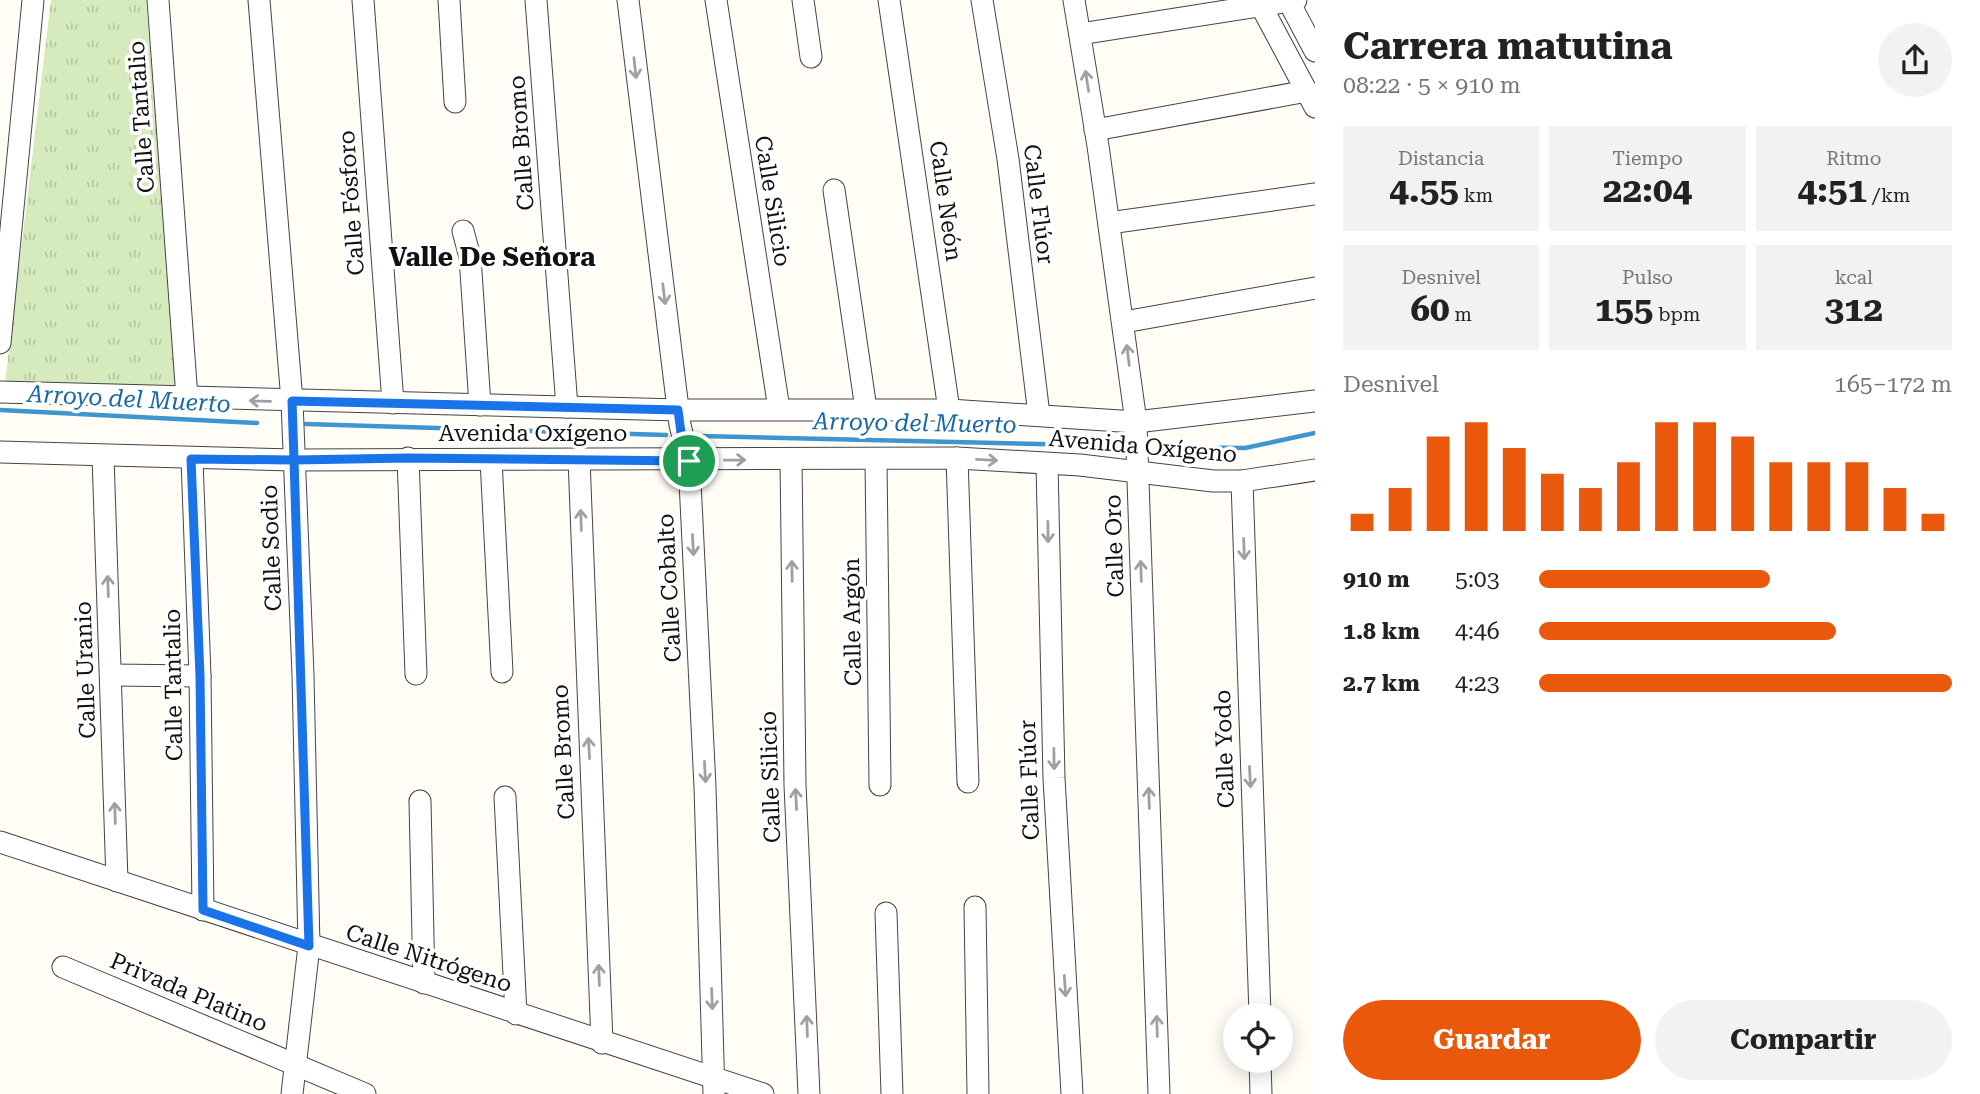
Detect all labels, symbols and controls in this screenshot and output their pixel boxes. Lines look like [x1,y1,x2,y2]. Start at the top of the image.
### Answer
button: share [1878,23,1952,97]
text: Carrera matutina [1343,24,1673,68]
street label: Calle Tantalio [123,40,160,194]
one-way arrow [629,56,642,79]
one-way arrow [1080,70,1093,93]
text: 08:22 · 5 × 910 m [1343,72,1521,99]
street label: Calle Bromo [503,74,540,211]
street label: Calle Fósforo [333,129,370,277]
street label: Calle Silicio [749,134,796,268]
street label: Calle Neón [924,139,967,263]
street label: Calle Flúor [1018,143,1059,265]
text: Distancia [1398,147,1484,170]
text: Tiempo [1612,147,1683,170]
text: Ritmo [1826,147,1882,170]
text: 4.55 [1389,170,1459,211]
text: 22:04 [1603,170,1692,211]
text: 4:51 [1797,170,1867,211]
text: km [1459,184,1493,207]
text: /km [1867,184,1910,207]
district label: Valle De Señora [388,242,596,272]
text: Desnivel [1402,266,1481,289]
text: Pulso [1622,266,1673,289]
text: kcal [1835,266,1873,289]
one-way arrow [657,282,670,304]
text: 60 [1410,289,1450,330]
text: 155 [1595,289,1653,330]
text: 312 [1824,289,1883,330]
text: m [1450,303,1472,326]
text: bpm [1653,303,1700,326]
one-way arrow [1121,344,1134,366]
text: Desnivel [1343,371,1439,398]
text: 165–172 m [1834,371,1952,398]
water label: Arroyo del Muerto [25,380,231,418]
one-way arrow [249,394,272,407]
water label: Arroyo del Muerto [811,407,1017,439]
street label: Avenida Oxígeno [439,420,627,447]
street label: Avenida Oxígeno [1048,425,1238,468]
pin [659,431,719,491]
icon: arrive [670,442,708,480]
one-way arrow [723,453,746,466]
one-way arrow [975,454,998,467]
street label: Calle Sodio [256,484,287,612]
street label: Calle Oro [1099,494,1130,598]
one-way arrow [575,509,588,532]
street label: Calle Cobalto [652,513,687,663]
one-way arrow [1042,520,1055,543]
one-way arrow [687,533,700,556]
one-way arrow [1237,538,1250,561]
street label: Calle Argón [838,557,867,686]
one-way arrow [785,560,799,583]
one-way arrow [1135,560,1148,583]
text: 910 m [1343,566,1410,593]
text: 5:03 [1455,566,1500,593]
one-way arrow [102,575,115,598]
street label: Calle Uranio [70,601,101,739]
street label: Calle Tantalio [159,609,188,761]
text: 1.8 km [1343,618,1420,645]
text: 4:46 [1455,618,1500,645]
text: 2.7 km [1343,670,1420,697]
text: 4:23 [1455,670,1500,697]
street label: Calle Bromo [546,684,581,820]
street label: Calle Yodo [1209,689,1240,809]
street label: Calle Silicio [755,711,786,843]
street label: Calle Flúor [1014,719,1045,841]
one-way arrow [583,736,596,759]
one-way arrow [1047,748,1060,771]
one-way arrow [698,760,711,783]
one-way arrow [1244,765,1257,787]
one-way arrow [790,787,803,810]
one-way arrow [1142,787,1155,810]
one-way arrow [109,802,122,825]
street label: Calle Nitrógeno [342,919,515,998]
street label: Privada Platino [106,947,272,1038]
one-way arrow [593,964,606,987]
one-way arrow [1059,975,1072,997]
one-way arrow [706,987,719,1010]
button: Guardar [1343,1000,1641,1080]
button: Compartir [1655,1000,1952,1080]
map controls [1223,1003,1293,1073]
button: locate [1223,1003,1293,1073]
one-way arrow [800,1015,813,1038]
one-way arrow [1150,1015,1163,1038]

